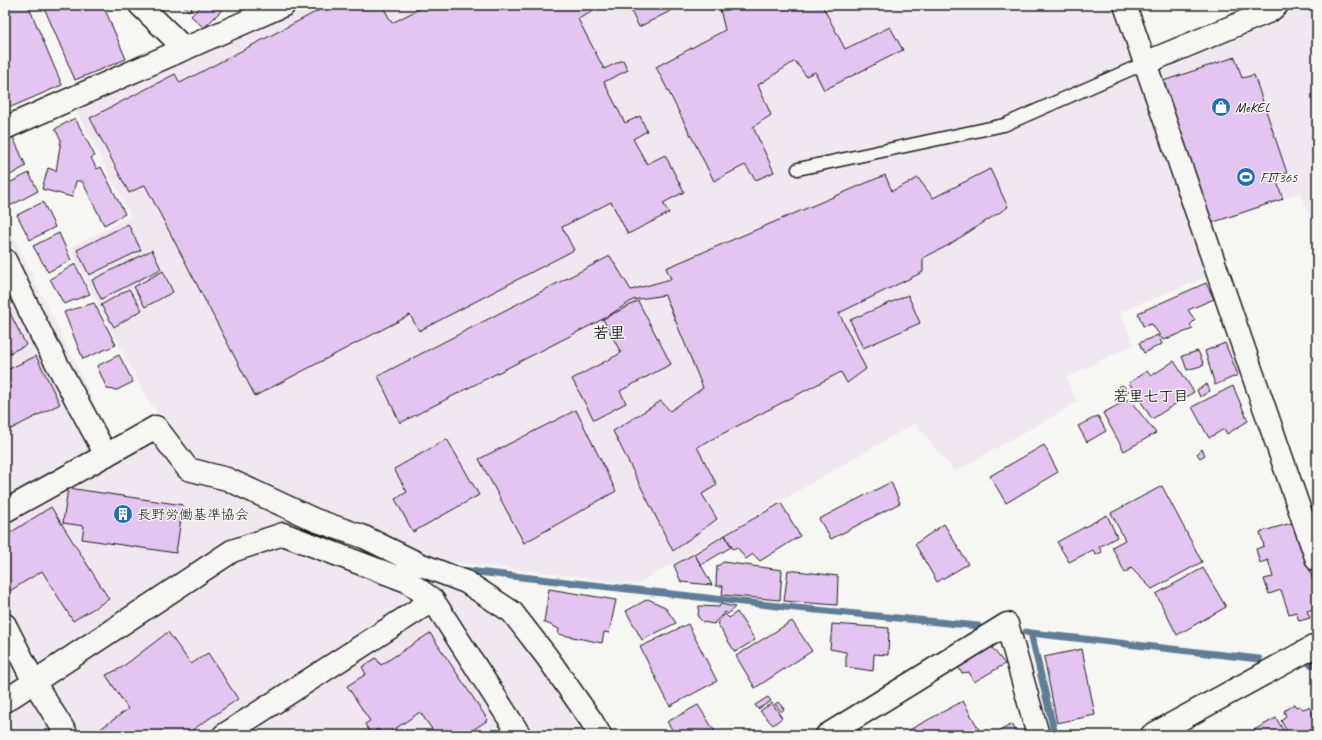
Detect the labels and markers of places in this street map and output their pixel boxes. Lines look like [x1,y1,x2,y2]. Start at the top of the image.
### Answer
shop icon: MeKEL [1210,96,1232,118]
place label: MeKEL [1235,99,1271,116]
sports icon: FIT365 [1235,166,1257,188]
place label: FIT365 [1260,169,1298,186]
building icon: 長野労働基準協会 [112,503,134,525]
place label: 長野労働基準協会 [137,506,249,523]

